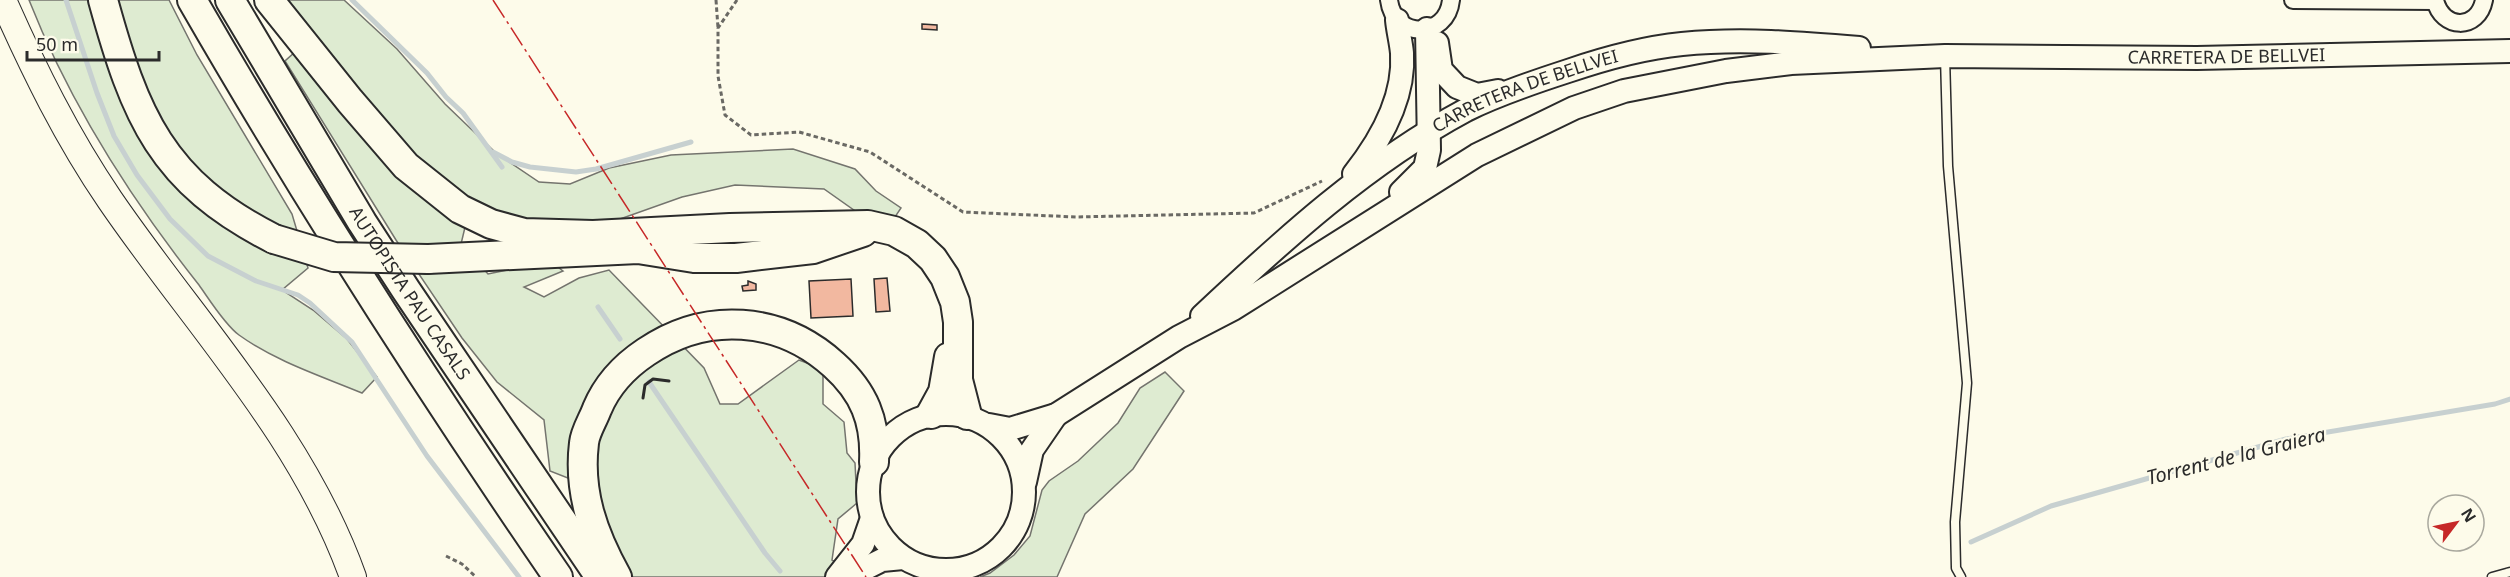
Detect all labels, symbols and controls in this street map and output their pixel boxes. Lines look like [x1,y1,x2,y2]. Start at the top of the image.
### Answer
scale bar [27,24,159,62]
text: 50 m [36,32,78,56]
street label: CARRETERA DE BELLVEI [2127,42,2325,69]
street label: CARRETERA DE BELLVEI [1427,43,1620,138]
street label: AUTOPISTA PAU CASALS [344,202,476,384]
water label: Torrent de la Graiera [2143,420,2328,491]
north arrow [2426,493,2486,553]
text: N [2456,504,2481,526]

